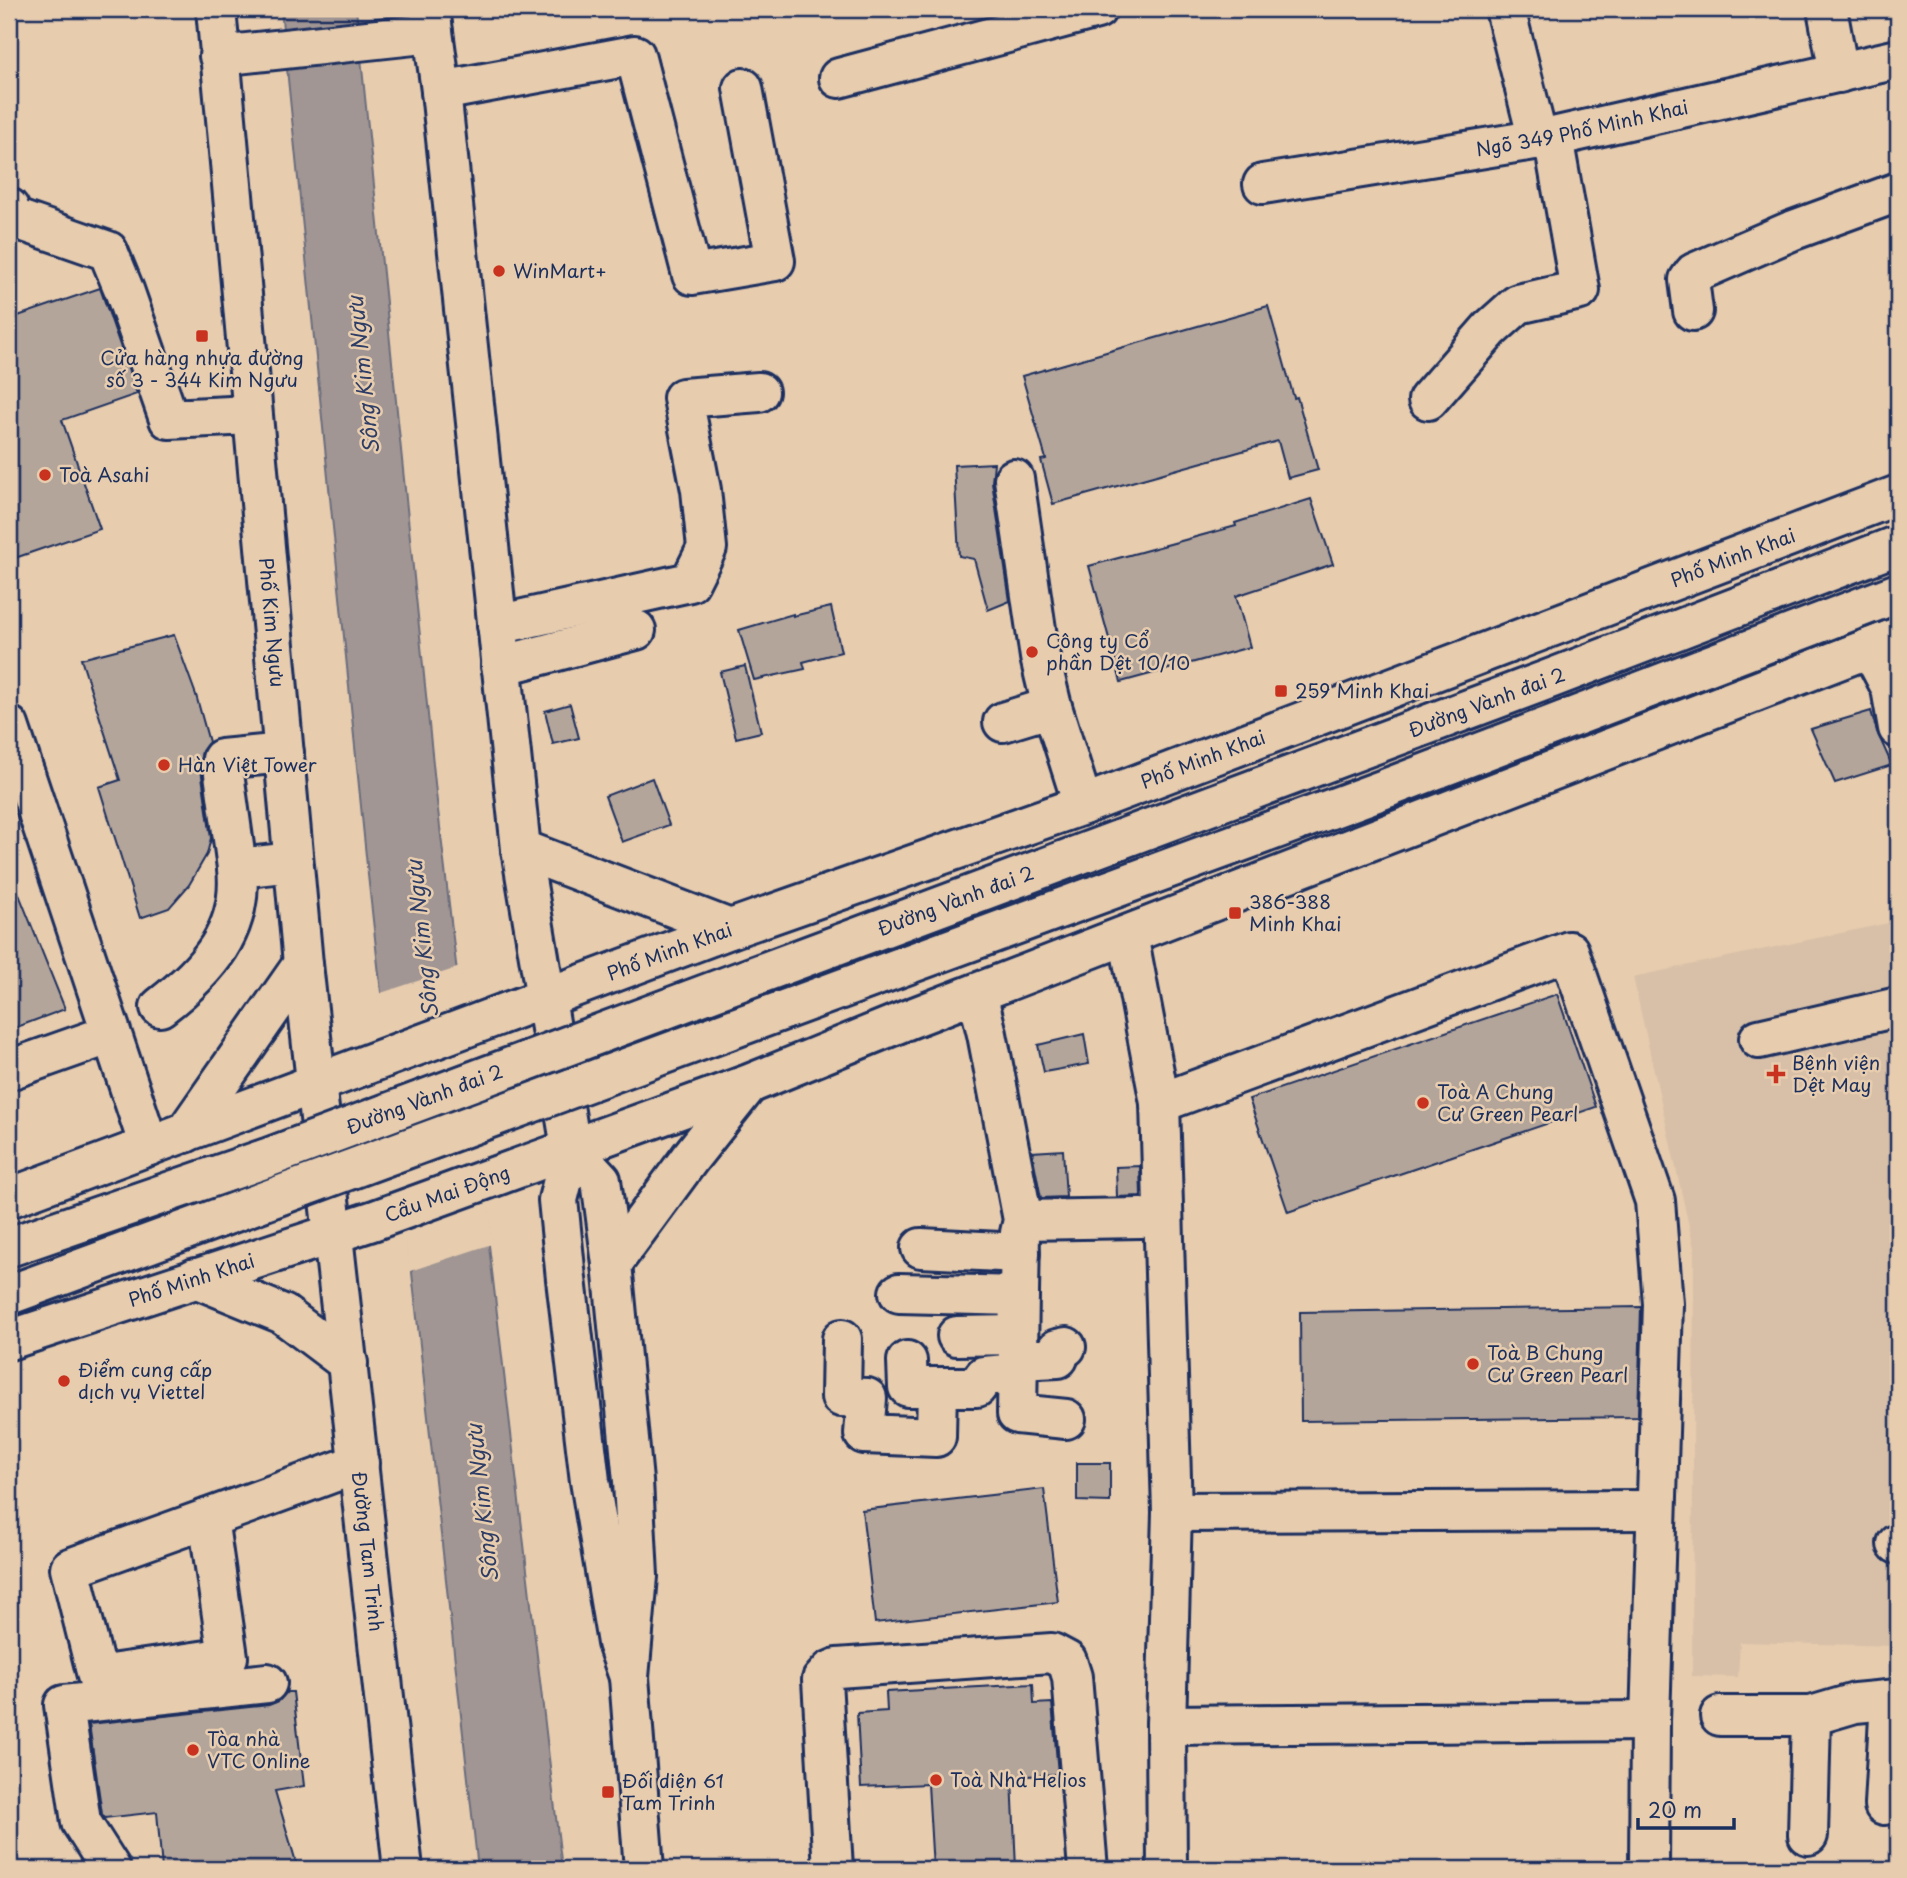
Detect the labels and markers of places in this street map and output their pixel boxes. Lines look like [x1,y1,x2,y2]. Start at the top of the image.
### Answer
place label: WinMart+ [513,256,607,284]
marker: WinMart+ [491,263,507,279]
marker: Cửa hàng nhựa đường số 3 - 344 Kim Ngưu [194,328,210,344]
place label: Cửa hàng nhựa đường số 3 - 344 Kim Ngưu [100,343,304,393]
place label: Toà Asahi [59,460,150,488]
marker: Toà Asahi [37,467,53,483]
place label: Công ty Cổ phần Dệt 10/10 [1046,626,1190,676]
marker: Công ty Cổ phần Dệt 10/10 [1024,644,1040,660]
place label: 259 Minh Khai [1295,676,1429,704]
marker: 259 Minh Khai [1273,683,1289,699]
place label: Hàn Việt Tower [178,750,317,778]
marker: Hàn Việt Tower [156,757,172,773]
place label: 386-388 Minh Khai [1249,887,1341,937]
marker: 386-388 Minh Khai [1227,905,1243,921]
place label: Bệnh viện Dệt May [1792,1048,1880,1098]
marker: Bệnh viện Dệt May [1766,1064,1786,1084]
place label: Toà A Chung Cư Green Pearl [1437,1077,1579,1127]
marker: Toà A Chung Cư Green Pearl [1415,1095,1431,1111]
place label: Toà B Chung Cư Green Pearl [1487,1338,1629,1388]
place label: Điểm cung cấp dịch vụ Viettel [78,1355,212,1405]
marker: Toà B Chung Cư Green Pearl [1465,1356,1481,1372]
marker: Điểm cung cấp dịch vụ Viettel [56,1373,72,1389]
place label: Tòa nhà VTC Online [207,1724,311,1774]
marker: Tòa nhà VTC Online [185,1742,201,1758]
place label: Toà Nhà Helios [950,1765,1087,1793]
place label: Đối diện 61 Tam Trinh [622,1766,724,1816]
marker: Toà Nhà Helios [928,1772,944,1788]
marker: Đối diện 61 Tam Trinh [600,1784,616,1800]

